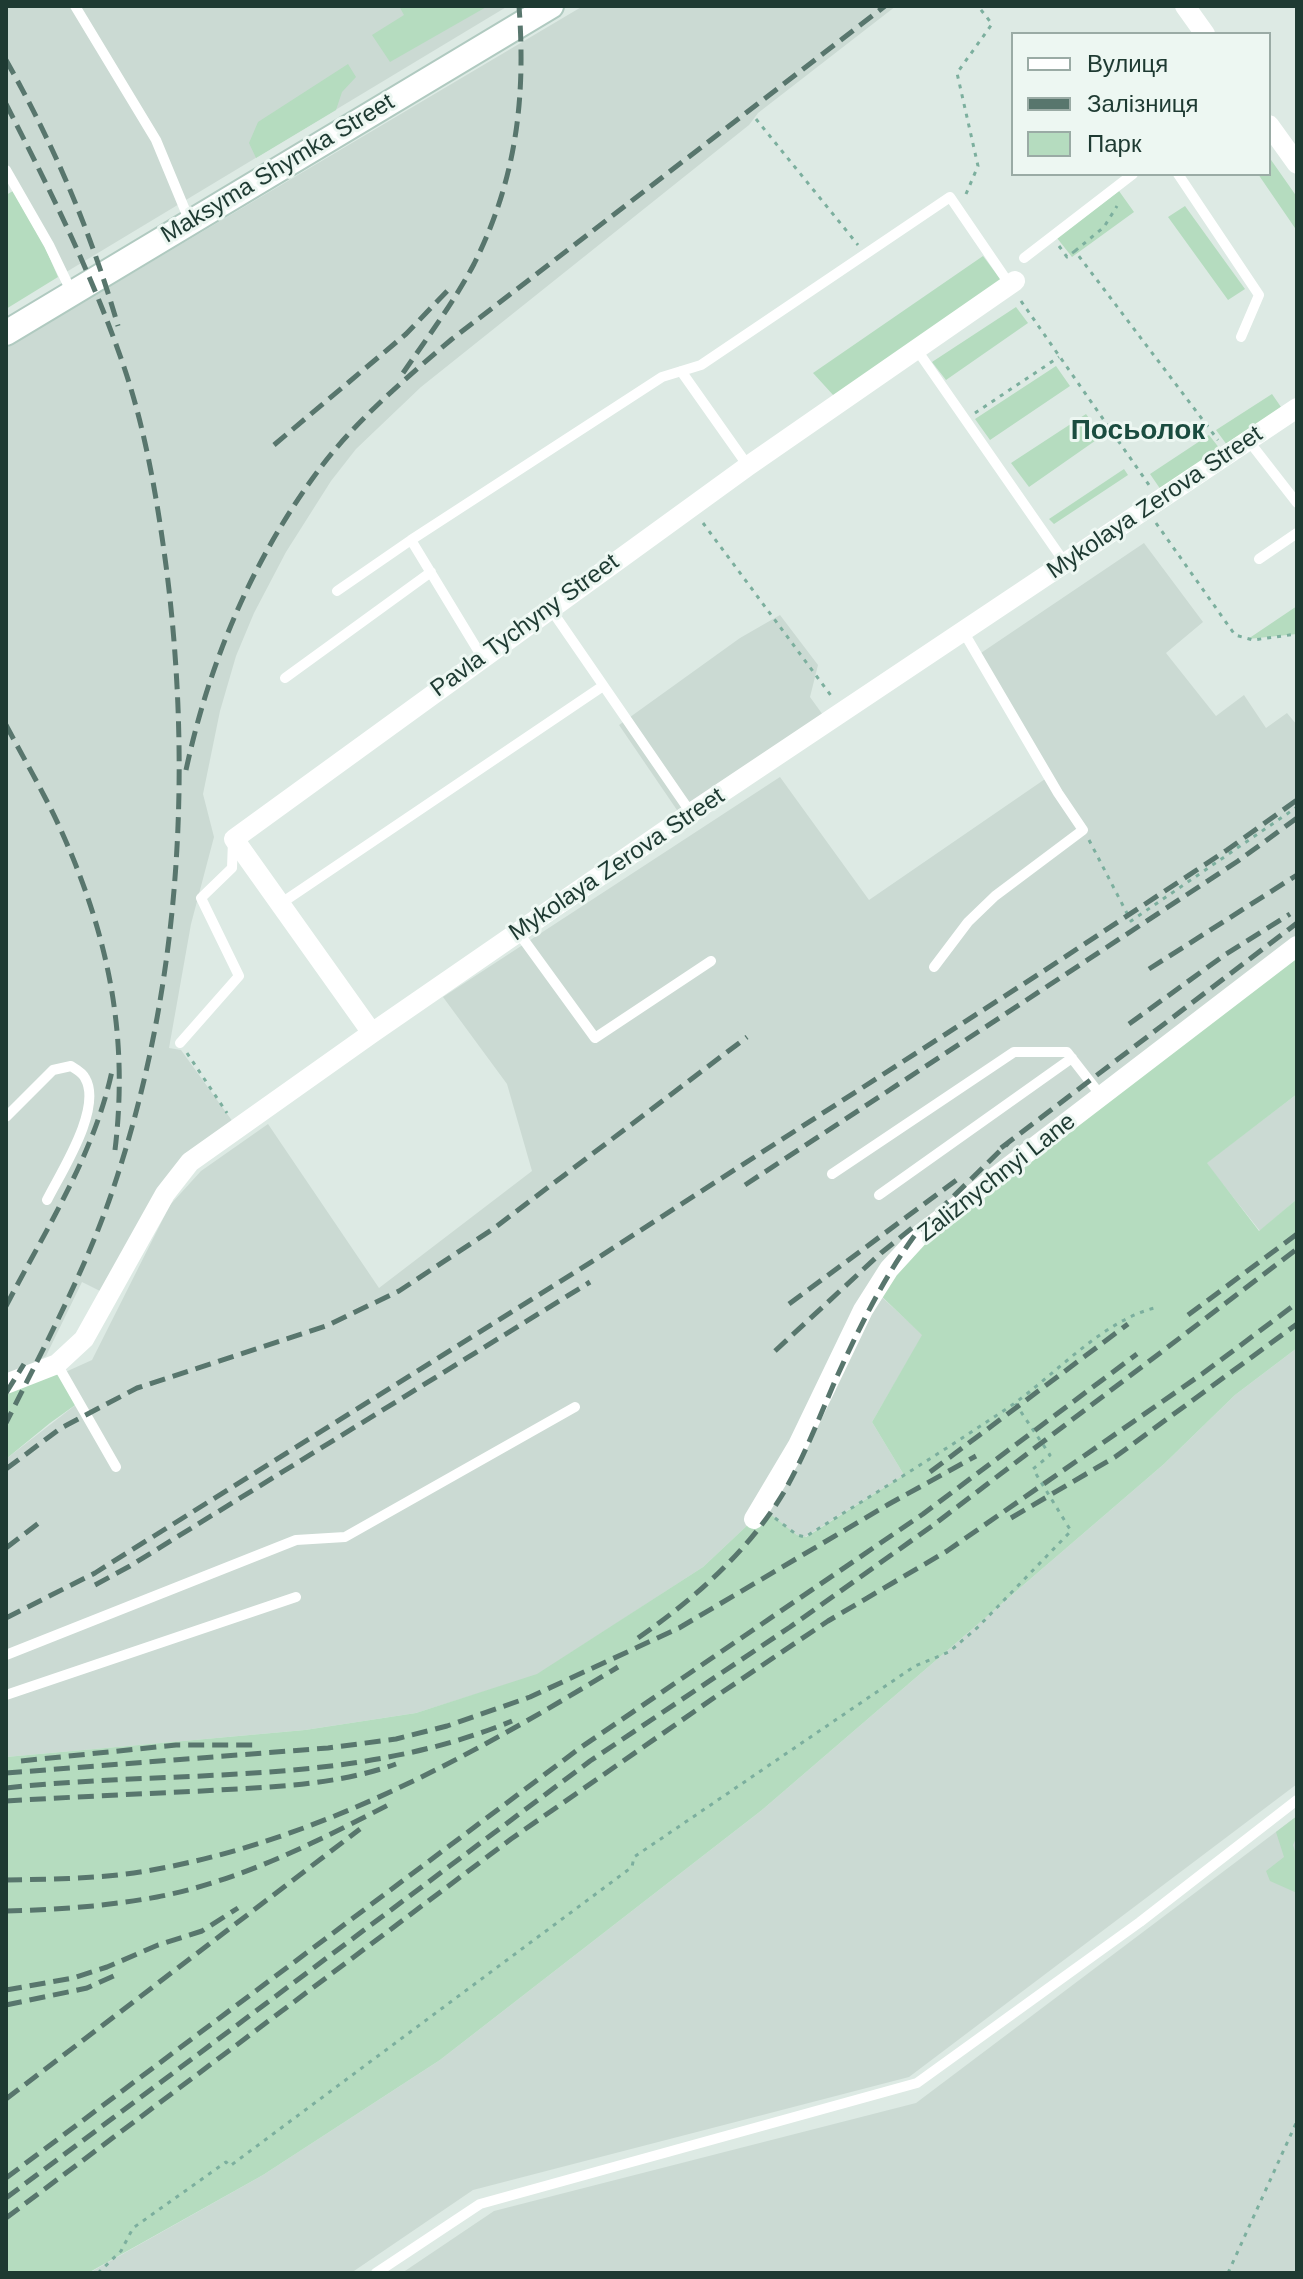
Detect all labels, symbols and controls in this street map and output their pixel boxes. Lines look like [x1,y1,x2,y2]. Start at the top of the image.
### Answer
legend [1011,32,1271,176]
text: Вулиця [1087,50,1168,77]
street label: Maksyma Shymka Street [156,88,400,250]
text: Залізниця [1087,90,1199,117]
text: Парк [1087,130,1141,157]
district label: Посьолок [1071,414,1205,448]
street label: Mykolaya Zerova Street [1042,420,1268,586]
street label: Pavla Tychyny Street [425,548,625,704]
street label: Mykolaya Zerova Street [504,782,730,948]
street label: Zaliznychnyi Lane [912,1108,1082,1248]

